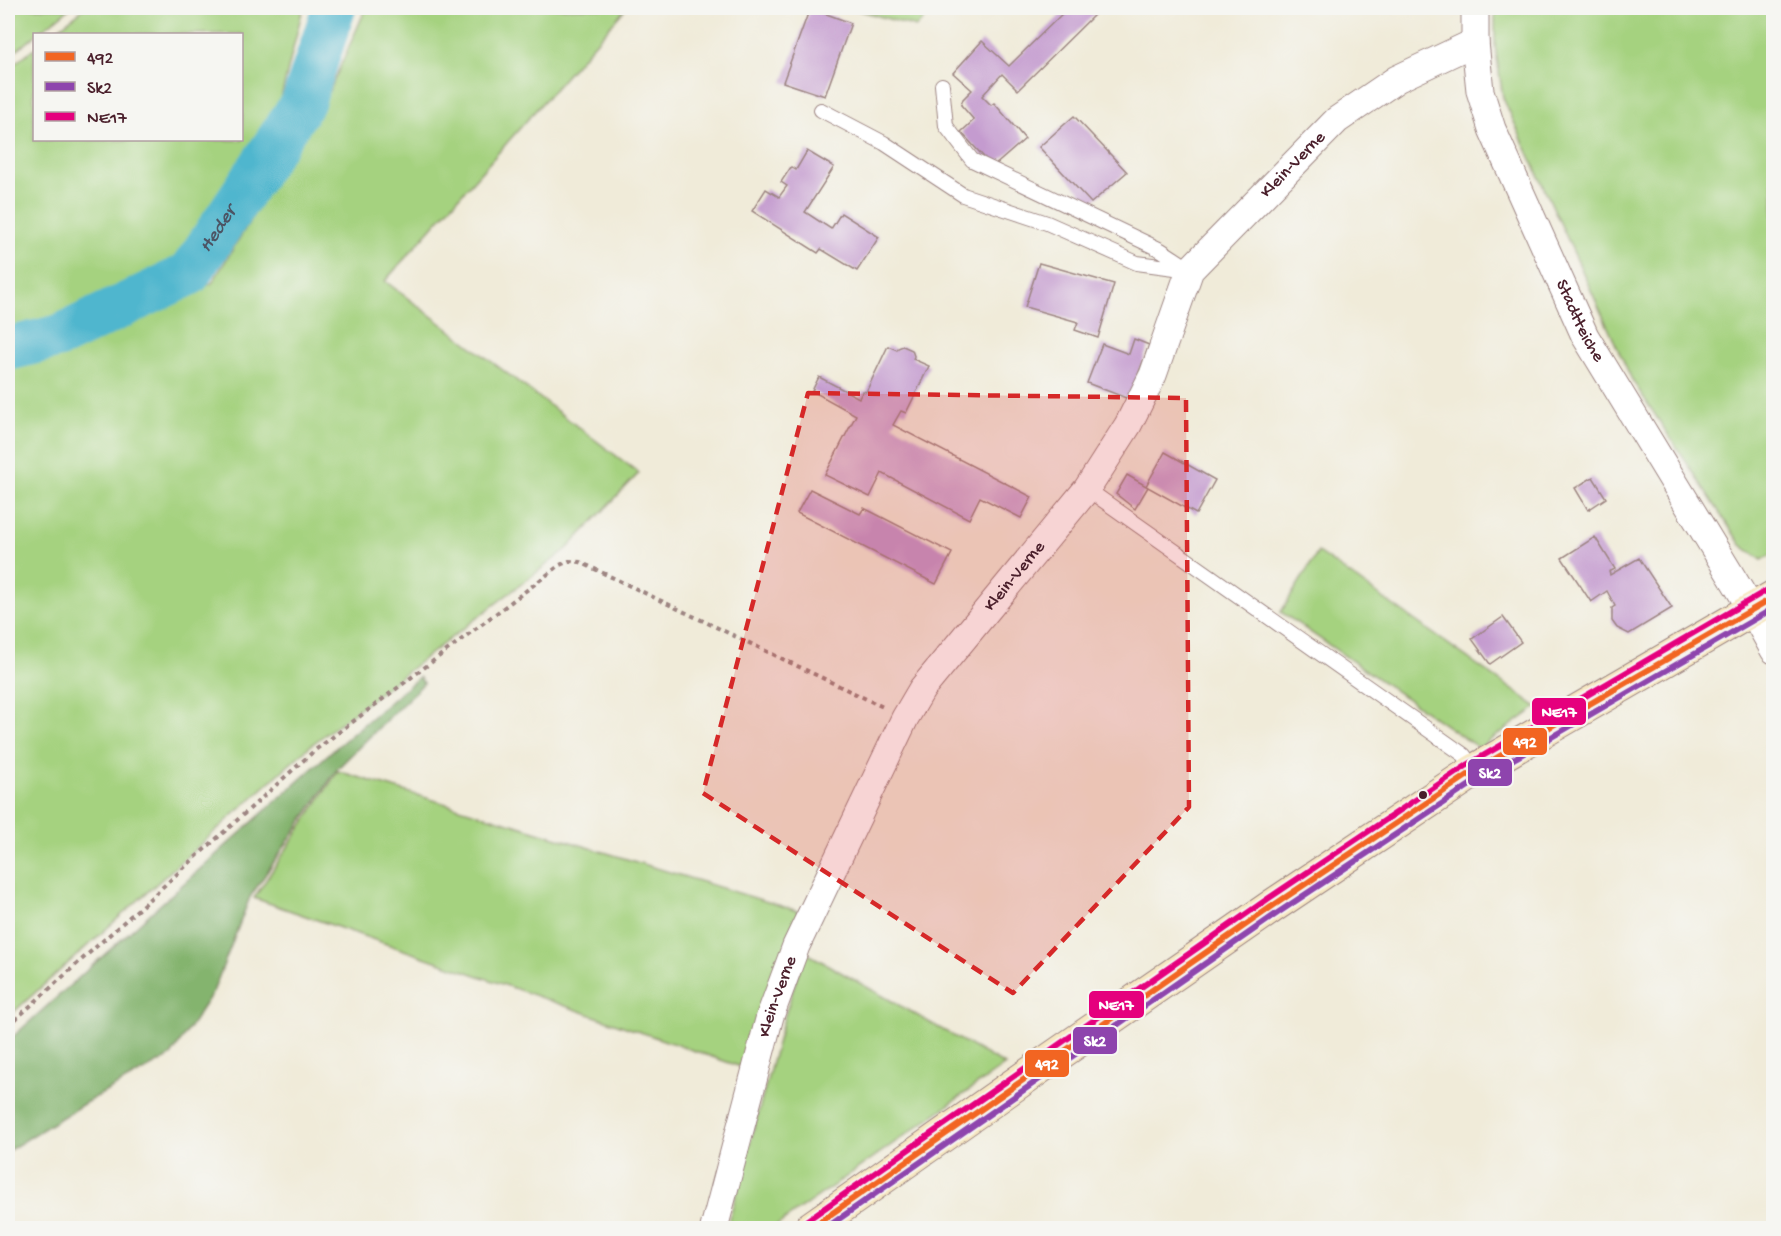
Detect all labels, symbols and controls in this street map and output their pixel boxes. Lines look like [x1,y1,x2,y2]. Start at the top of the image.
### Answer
legend [33,33,243,141]
text: 492 [87,49,114,70]
text: Sk2 [87,79,112,100]
text: NE17 [87,109,127,130]
street label: Klein-Verne [1256,127,1331,203]
water label: Heder [195,199,244,257]
street label: Stadtteiche [1551,276,1609,366]
street label: Klein-Verne [980,537,1050,616]
line badge: NE17 [1531,697,1587,726]
text: NE17 [1541,705,1577,724]
line badge: 492 [1502,727,1548,756]
text: 492 [1512,735,1537,754]
line badge: Sk2 [1467,758,1513,787]
text: Sk2 [1479,766,1501,785]
unlabelled marker [1417,789,1429,801]
street label: Klein-Verne [754,952,802,1040]
line badge: NE17 [1088,990,1145,1019]
text: NE17 [1098,998,1134,1017]
line badge: Sk2 [1072,1026,1118,1055]
text: Sk2 [1084,1034,1106,1053]
line badge: 492 [1024,1049,1070,1078]
text: 492 [1034,1057,1059,1076]

